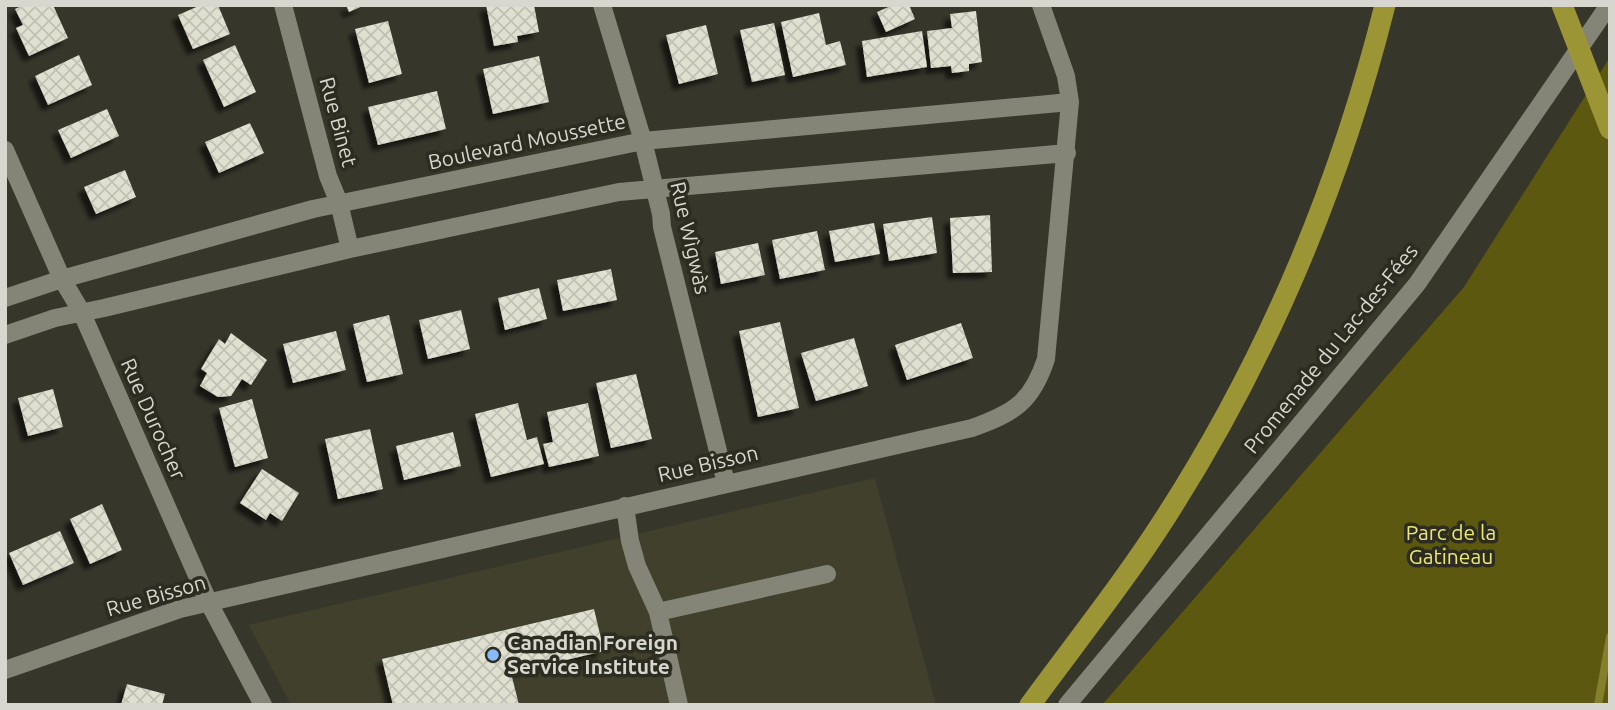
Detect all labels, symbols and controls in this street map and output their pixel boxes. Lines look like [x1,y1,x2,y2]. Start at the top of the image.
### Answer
street label: Rue Binet [316,74,362,169]
street label: Boulevard Moussette [426,108,628,174]
street label: Rue Wìgwàs [666,179,716,296]
street label: Promenade du Lac-des-Fées [1238,239,1422,458]
street label: Rue Durocher [117,354,191,483]
street label: Rue Bisson [655,440,760,486]
park label: Parc de la Gatineau [1406,520,1496,568]
street label: Rue Bisson [103,569,208,621]
place label: Canadian Foreign Service Institute [507,630,678,678]
marker: Canadian Foreign Service Institute [485,647,501,663]

